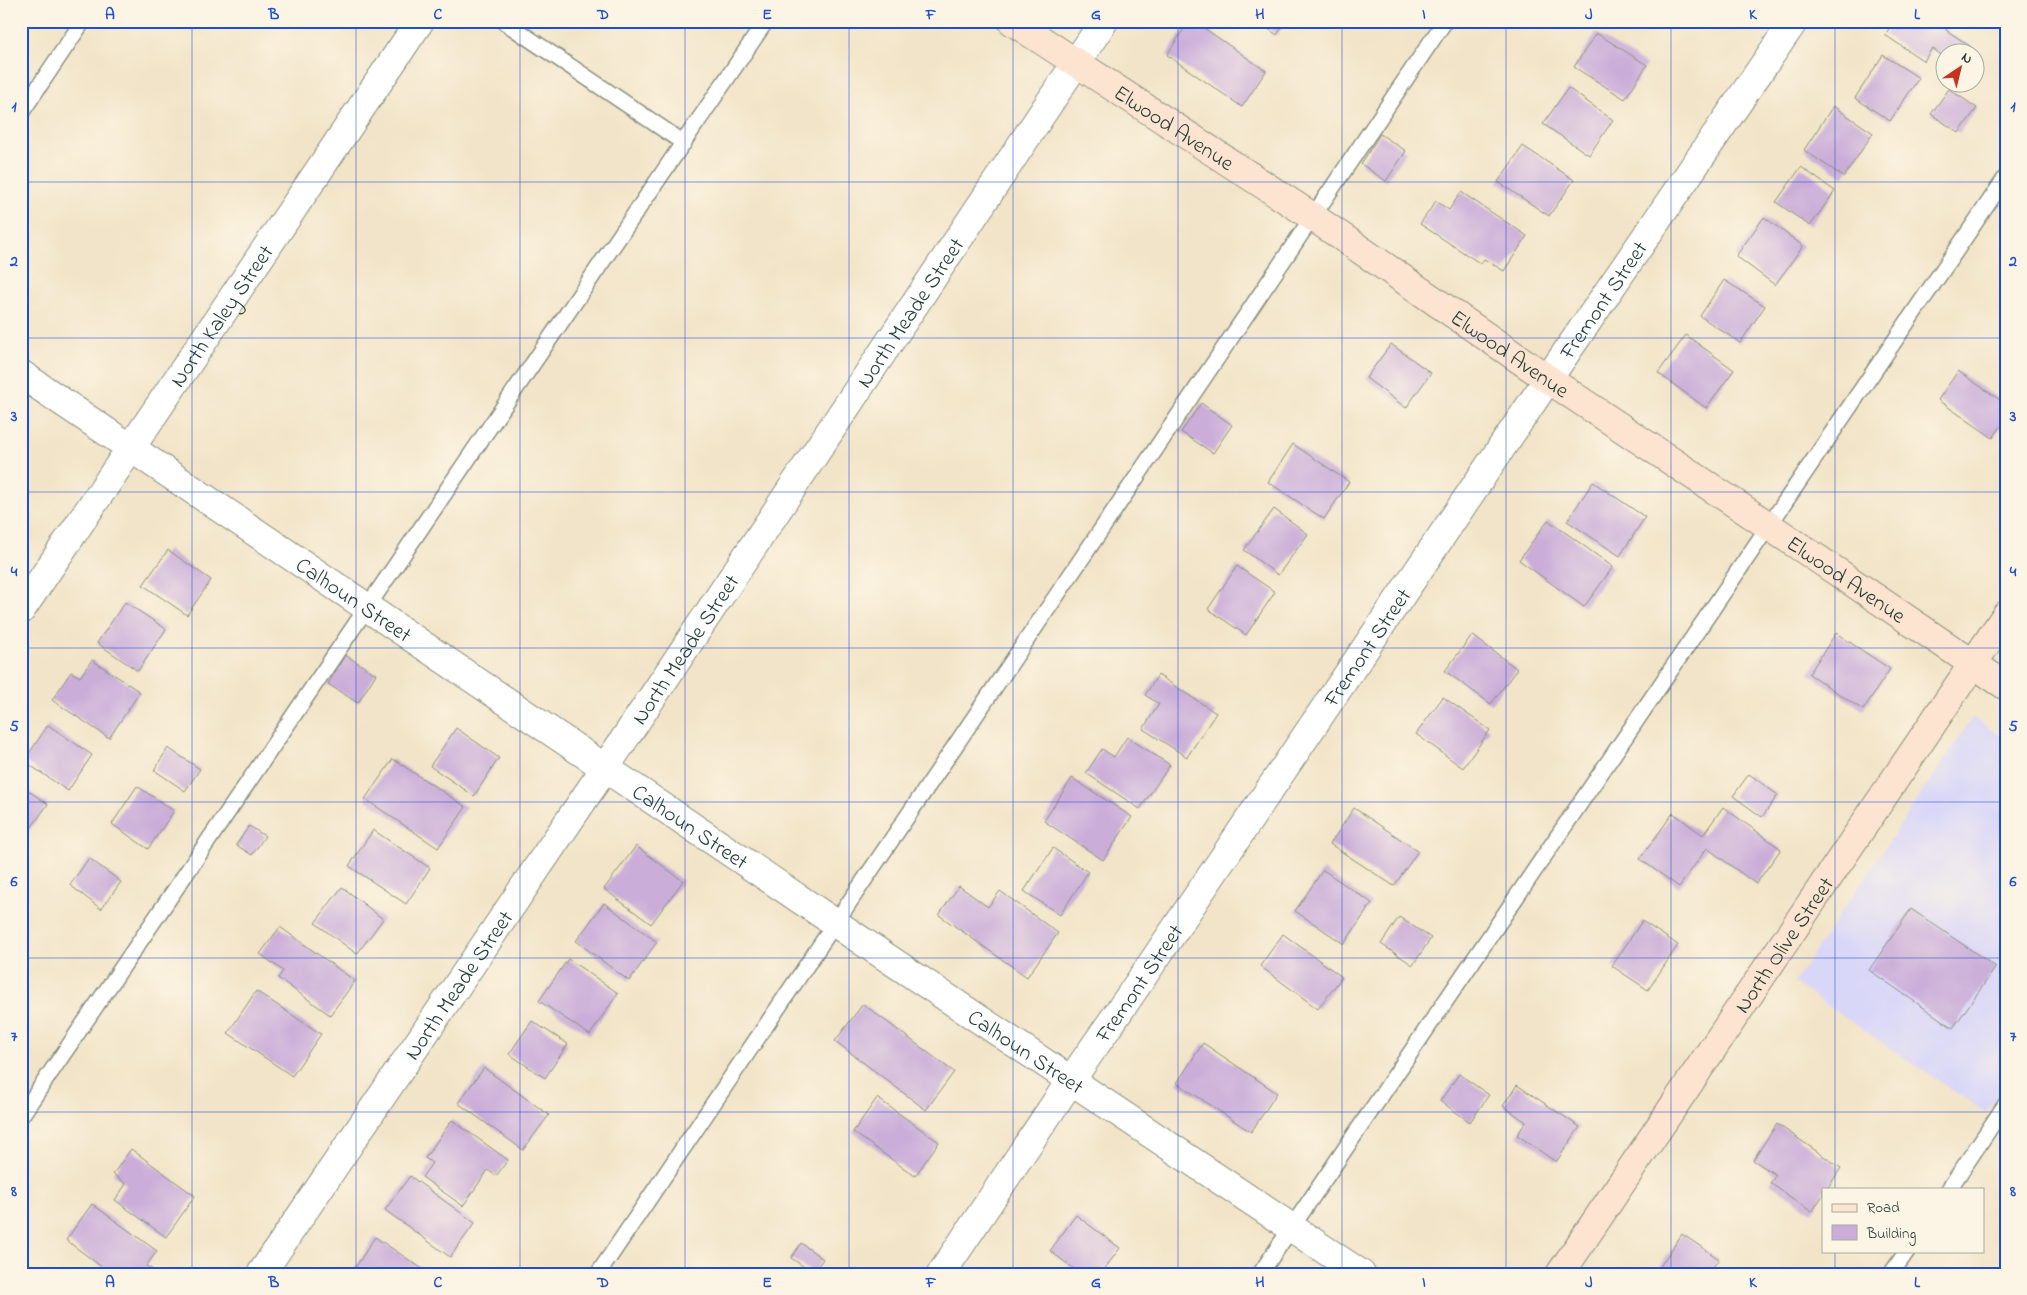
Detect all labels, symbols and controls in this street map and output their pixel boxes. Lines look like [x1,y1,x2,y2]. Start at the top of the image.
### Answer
text: A [105,3,115,27]
text: B [268,3,280,27]
text: C [434,3,443,27]
text: D [596,3,609,27]
text: E [762,3,772,27]
text: F [925,3,937,27]
text: G [1091,3,1101,27]
text: H [1255,3,1265,27]
text: I [1422,3,1426,27]
text: J [1585,3,1593,27]
text: K [1749,3,1758,27]
text: L [1914,3,1921,27]
north arrow [1934,42,1984,92]
text: N [1957,47,1976,70]
street label: Elwood Avenue [1106,78,1240,180]
text: 1 [11,95,17,119]
text: 1 [2010,95,2016,119]
street label: North Meade Street [850,232,974,395]
street label: Fremont Street [1553,235,1657,367]
street label: North Kaley Street [163,239,283,395]
text: 2 [9,250,18,274]
text: 2 [2008,250,2017,274]
street label: Elwood Avenue [1443,303,1575,408]
text: 3 [10,405,18,429]
text: 3 [2009,405,2017,429]
street label: Elwood Avenue [1779,529,1911,633]
street label: Calhoun Street [288,551,418,652]
text: 4 [10,560,18,584]
text: 4 [2009,560,2017,584]
street label: North Meade Street [625,569,749,732]
street label: Fremont Street [1317,582,1421,715]
text: 5 [9,715,19,739]
text: 5 [2008,715,2018,739]
street label: Calhoun Street [625,778,754,879]
text: 6 [9,870,18,894]
text: 6 [2008,870,2017,894]
street label: North Olive Street [1728,871,1844,1021]
street label: North Meade Street [398,904,523,1068]
street label: Fremont Street [1088,918,1193,1051]
street label: Calhoun Street [960,1003,1090,1104]
text: 7 [11,1025,18,1049]
text: 7 [2010,1025,2017,1049]
text: 8 [10,1180,17,1204]
text: 8 [2009,1180,2016,1204]
legend [1822,1188,1984,1252]
text: Road [1867,1197,1900,1219]
text: Building [1866,1223,1916,1246]
text: A [105,1271,115,1295]
text: B [268,1271,280,1295]
text: C [434,1271,443,1295]
text: D [596,1271,609,1295]
text: E [762,1271,772,1295]
text: F [925,1271,937,1295]
text: G [1091,1271,1101,1295]
text: H [1255,1271,1265,1295]
text: I [1422,1271,1426,1295]
text: J [1585,1271,1593,1295]
text: K [1749,1271,1758,1295]
text: L [1914,1271,1921,1295]

